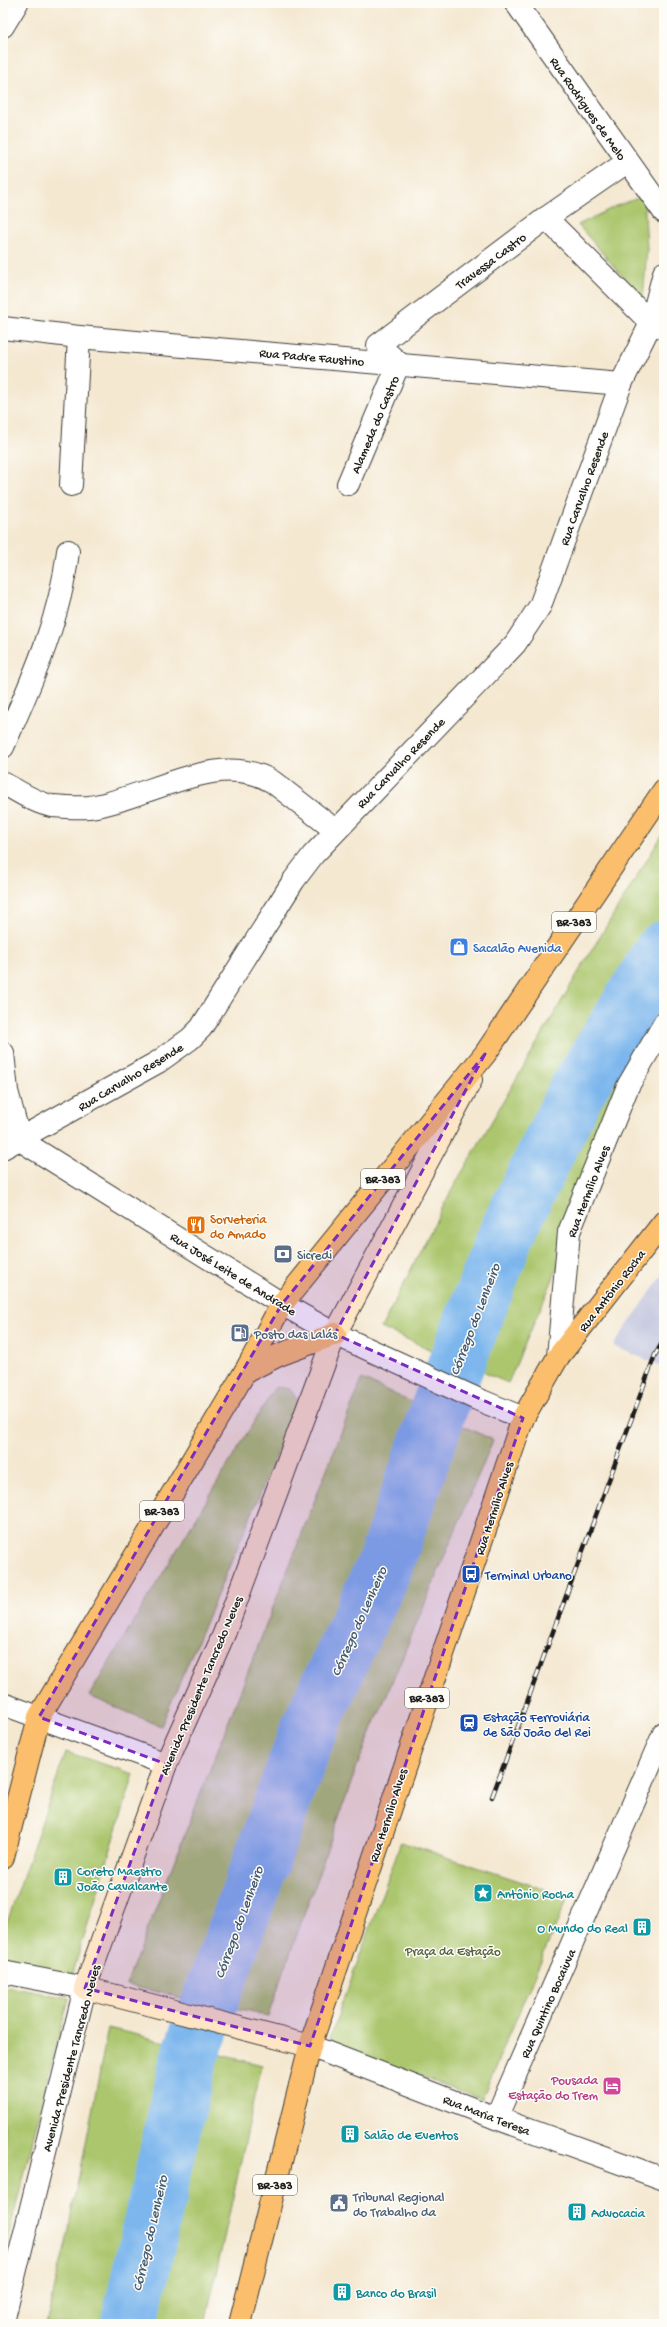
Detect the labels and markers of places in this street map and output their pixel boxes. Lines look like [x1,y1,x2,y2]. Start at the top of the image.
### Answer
shop icon: Sacalão Avenida [448,936,470,958]
place label: Sacalão Avenida [473,942,563,957]
place label: Sorveteria do Amado [210,1213,267,1243]
restaurant icon: Sorveteria do Amado [185,1214,207,1236]
bank icon: Sicredi [272,1243,294,1265]
place label: Sicredi [297,1249,332,1264]
fuel station icon: Posto das Lalás [229,1322,251,1344]
place label: Posto das Lalás [253,1328,339,1343]
bus stop icon: Terminal Urbano [460,1563,482,1585]
place label: Terminal Urbano [484,1569,572,1584]
place label: Estação Ferroviária de São João del Rei [483,1711,591,1741]
station icon: Estação Ferroviária de São João del Rei [458,1712,480,1734]
place label: Coreto Maestro João Cavalcante [77,1865,168,1895]
building icon: Coreto Maestro João Cavalcante [52,1866,74,1888]
place icon: Antônio Rocha [472,1882,494,1904]
place label: Antônio Rocha [497,1888,575,1903]
building icon: O Mundo do Real [631,1916,653,1938]
place label: O Mundo do Real [537,1922,628,1937]
place label: Pousada Estação do Trem [508,2074,599,2104]
hotel icon: Pousada Estação do Trem [601,2075,623,2097]
building icon: Salão de Eventos [339,2123,361,2145]
place label: Salão de Eventos [364,2129,459,2144]
place label: Tribunal Regional do Trabalho da [352,2191,445,2221]
public building icon: Tribunal Regional do Trabalho da [328,2192,350,2214]
building icon: Advocacia [566,2201,588,2223]
place label: Advocacia [591,2207,646,2222]
building icon: Banco do Brasil [331,2281,353,2303]
place label: Banco do Brasil [355,2287,437,2302]

